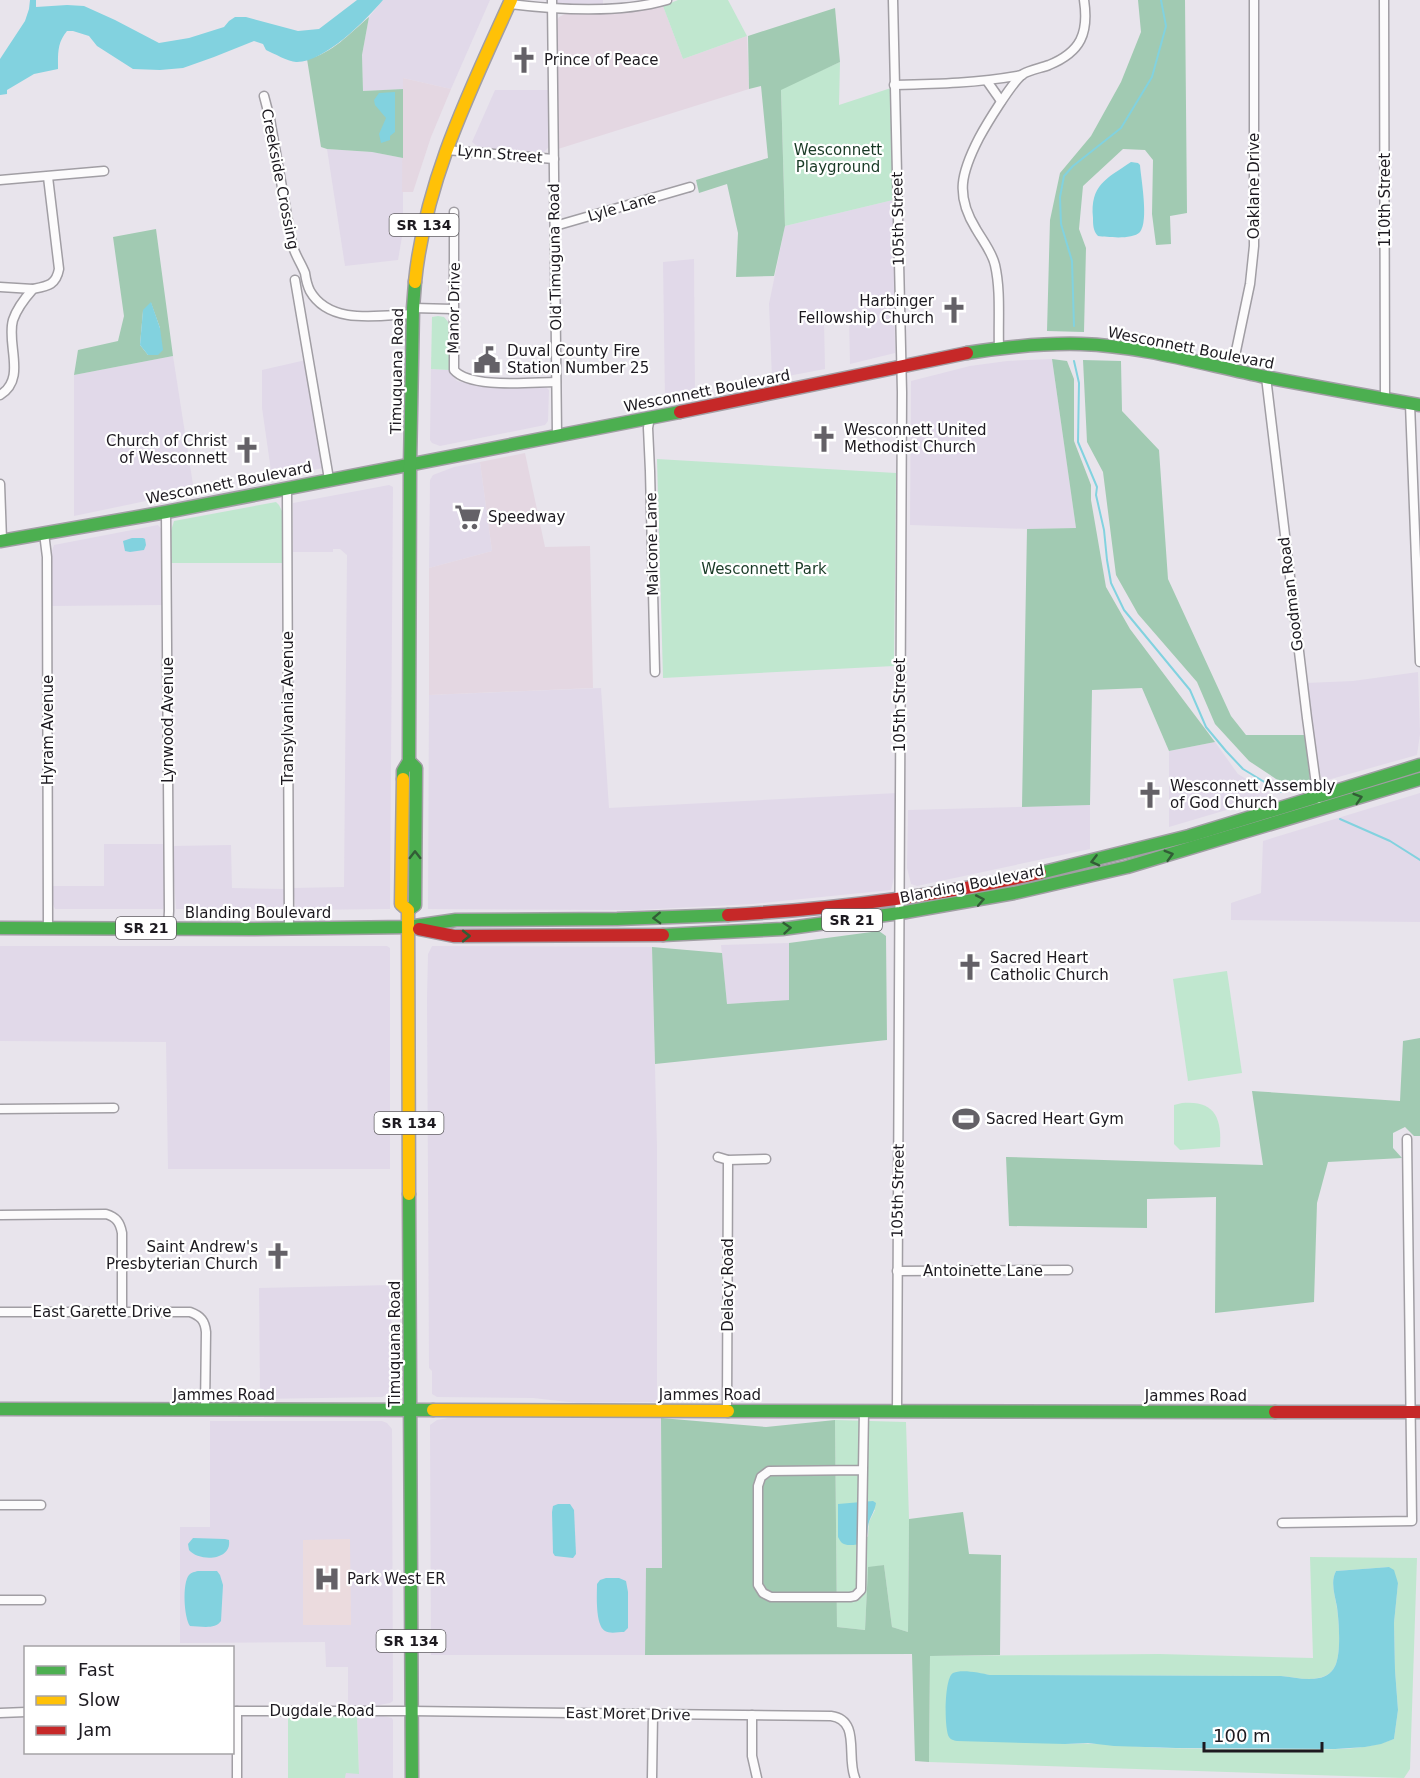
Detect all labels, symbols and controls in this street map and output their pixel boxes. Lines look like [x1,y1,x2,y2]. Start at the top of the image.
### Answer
church icon: Prince of Peace [509,45,539,75]
place label: Prince of Peace [544,51,659,69]
street label: Creekside Crossing [257,107,303,251]
street label: Oaklane Drive [1245,133,1263,239]
street label: Lynn Street [457,141,543,167]
park label: Wesconnett Playground [794,141,882,176]
street label: 110th Street [1376,153,1394,247]
street label: 105th Street [888,172,908,266]
street label: Old Timuguna Road [545,183,565,331]
street label: Lyle Lane [586,189,658,225]
road number: SR 134 [390,214,458,236]
street label: Manor Drive [444,262,464,354]
place label: Harbinger Fellowship Church [798,292,935,327]
church icon: Harbinger Fellowship Church [939,295,969,325]
street label: Timuquana Road [387,308,407,435]
street label: Wesconnett Boulevard [1106,323,1276,373]
place label: Duval County Fire Station Number 25 [507,342,649,377]
public building icon: Duval County Fire Station Number 25 [472,345,502,375]
street label: Wesconnett Boulevard [622,366,792,416]
place label: Wesconnett United Methodist Church [844,421,986,456]
church icon: Wesconnett United Methodist Church [809,424,839,454]
place label: Church of Christ of Wesconnett [106,432,227,467]
church icon: Church of Christ of Wesconnett [232,435,262,465]
street label: Wesconnett Boulevard [144,458,314,508]
street label: Malcone Lane [642,492,662,596]
supermarket icon: Speedway [453,502,483,532]
place label: Speedway [488,508,565,526]
street label: Goodman Road [1275,536,1307,652]
park label: Wesconnett Park [701,560,827,578]
street label: Transylvania Avenue [279,631,297,786]
street label: Lynwood Avenue [159,657,177,783]
street label: 105th Street [891,658,909,752]
street label: Hyram Avenue [39,675,57,785]
place label: Wesconnett Assembly of God Church [1170,777,1336,812]
church icon: Wesconnett Assembly of God Church [1135,780,1165,810]
one-way arrow [1352,793,1363,805]
one-way arrow [409,850,422,859]
one-way arrow [1163,850,1174,862]
one-way arrow [1090,853,1100,866]
street label: Blanding Boulevard [898,861,1046,907]
one-way arrow [974,894,984,907]
street label: Blanding Boulevard [185,904,331,922]
road number: SR 21 [822,909,882,931]
one-way arrow [652,912,661,924]
road number: SR 21 [116,917,176,939]
one-way arrow [782,922,791,935]
one-way arrow [461,930,470,942]
place label: Sacred Heart Catholic Church [990,949,1109,984]
church icon: Sacred Heart Catholic Church [955,952,985,982]
sports icon: Sacred Heart Gym [951,1104,981,1134]
place label: Sacred Heart Gym [986,1110,1124,1128]
road number: SR 134 [374,1112,444,1134]
street label: 105th Street [888,1144,908,1238]
place label: Saint Andrew's Presbyterian Church [106,1238,258,1273]
street label: Delacy Road [719,1238,737,1332]
church icon: Saint Andrew's Presbyterian Church [263,1241,293,1271]
street label: Antoinette Lane [923,1262,1043,1280]
street label: Timuquana Road [386,1281,404,1408]
street label: East Garette Drive [33,1303,171,1321]
street label: Jammes Road [172,1386,275,1404]
street label: Jammes Road [658,1386,761,1404]
street label: Jammes Road [1144,1387,1247,1405]
hospital icon: Park West ER [312,1564,342,1594]
place label: Park West ER [347,1570,446,1588]
road number: SR 134 [376,1630,446,1652]
legend [24,1646,234,1754]
text: Fast [78,1659,114,1680]
text: Slow [78,1689,120,1710]
street label: Dugdale Road [269,1702,375,1720]
street label: East Moret Drive [565,1704,691,1724]
scale bar [1204,1715,1322,1753]
text: Jam [77,1719,112,1740]
text: 100 m [1213,1725,1271,1746]

